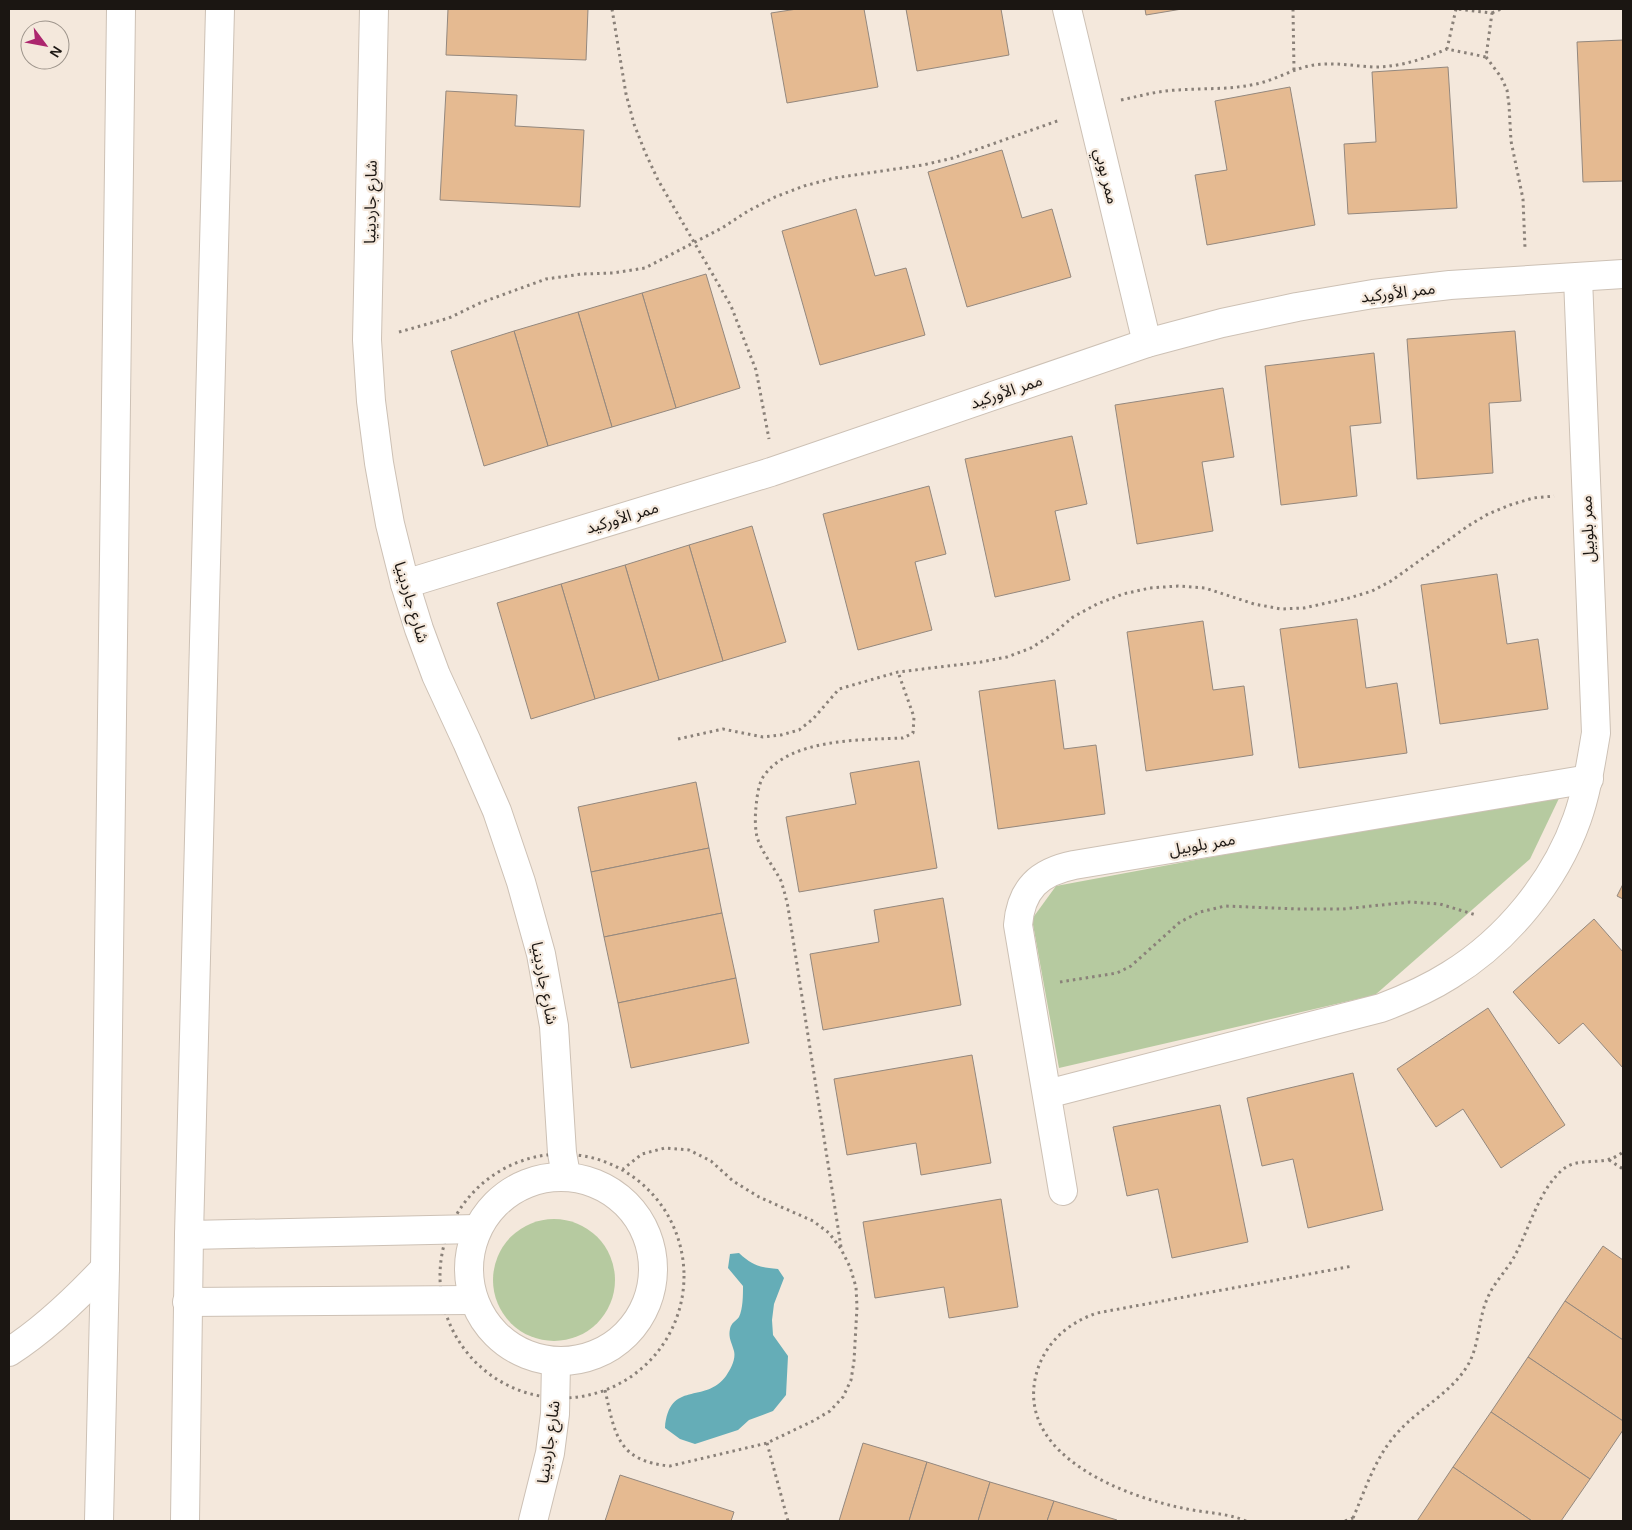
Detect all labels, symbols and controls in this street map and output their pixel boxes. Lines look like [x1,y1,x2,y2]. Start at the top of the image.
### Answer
north arrow [20,20,70,70]
text: N [47,43,65,60]
street label: ممر بوبي [1088,147,1122,206]
street label: شارع جاردينيا [361,160,384,244]
street label: ممر الأوركيد [1360,279,1436,306]
street label: ممر الأوركيد [968,371,1045,413]
street label: ممر بلوبيل [1577,495,1599,563]
street label: ممر الأوركيد [584,498,661,538]
street label: شارع جاردينيا [387,560,432,646]
street label: ممر بلوبيل [1168,830,1237,860]
street label: شارع جاردينيا [524,940,561,1027]
street label: شارع جاردينيا [534,1399,567,1485]

